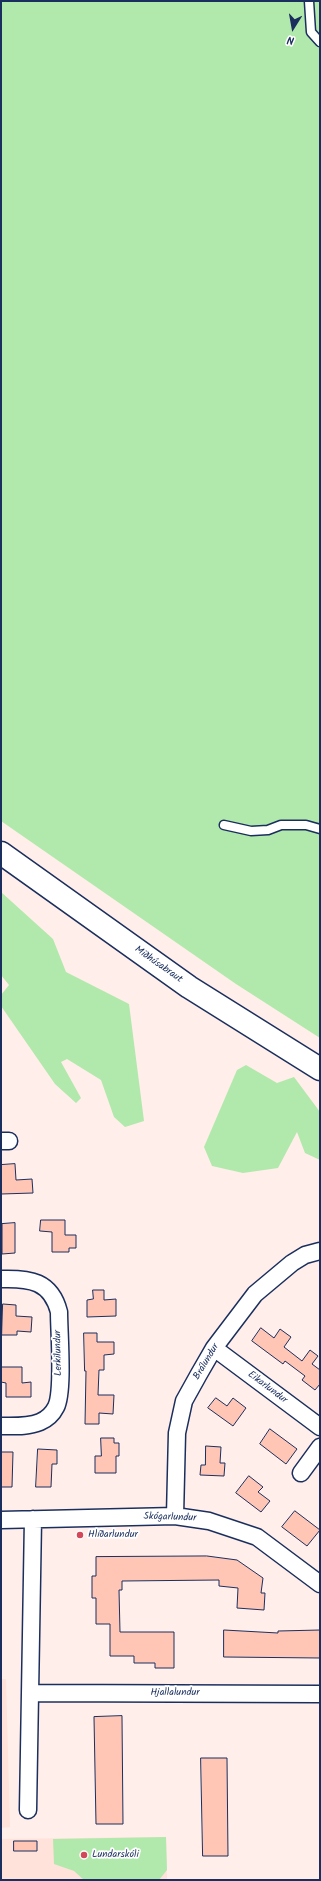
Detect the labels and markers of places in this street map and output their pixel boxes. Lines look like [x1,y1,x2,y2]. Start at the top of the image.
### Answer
place label: Hlíðarlundur [88,1529,138,1541]
marker: Hlíðarlundur [75,1530,85,1540]
place label: Lundarskóli [92,1849,139,1861]
marker: Lundarskóli [79,1850,89,1860]

